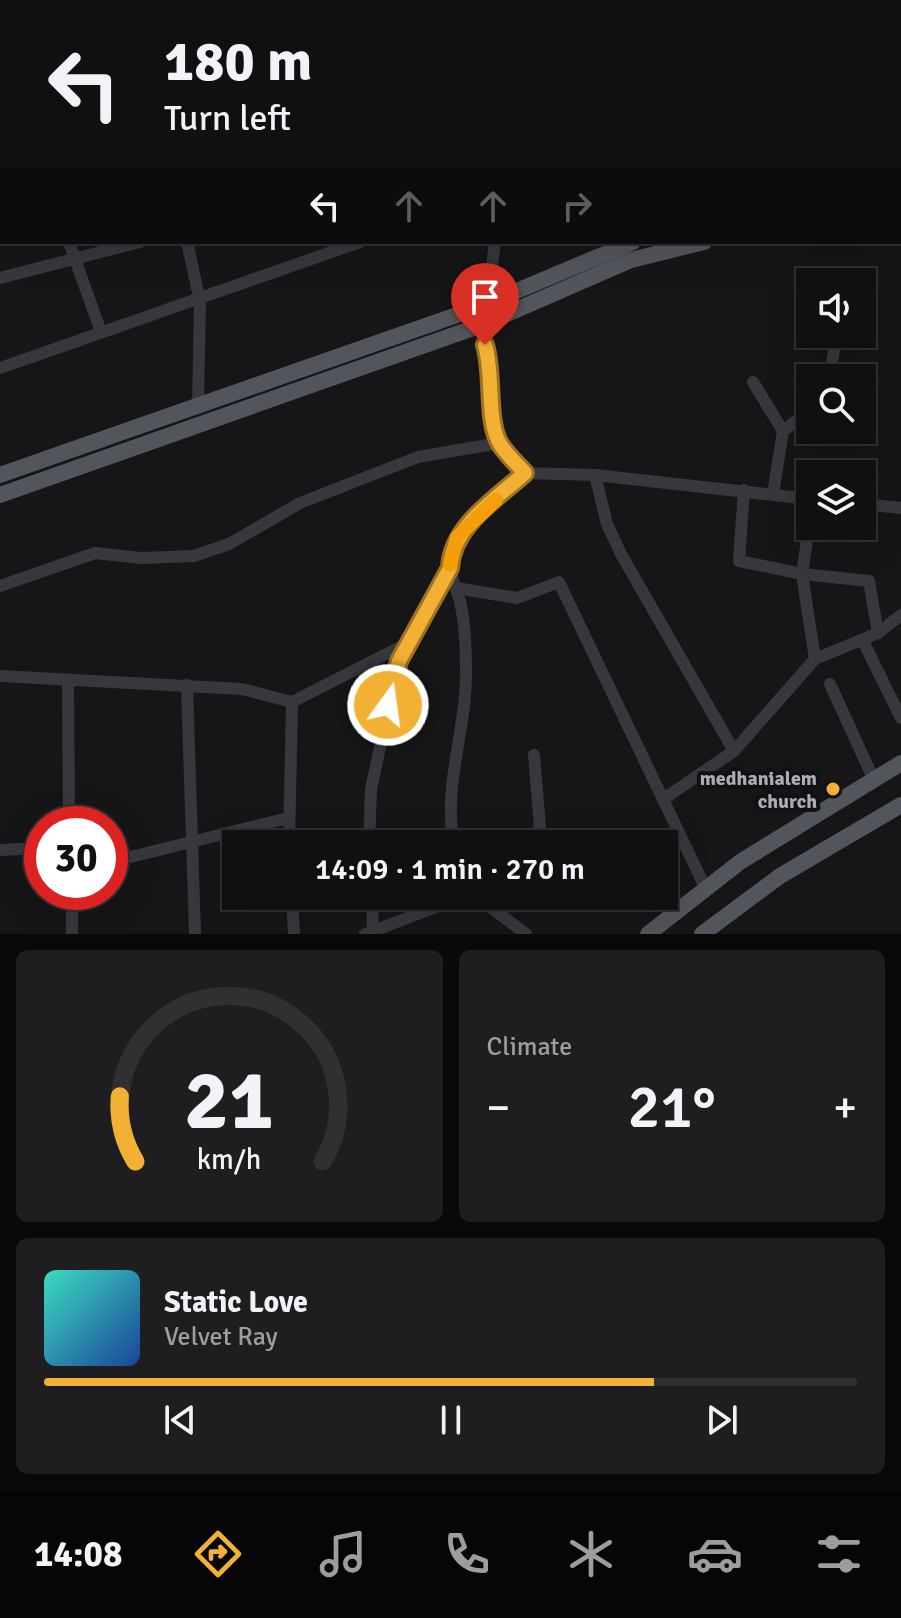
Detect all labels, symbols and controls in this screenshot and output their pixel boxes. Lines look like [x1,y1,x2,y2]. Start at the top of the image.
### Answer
text: 180 m [164,27,312,96]
icon: left [32,32,136,136]
text: Turn left [164,96,291,141]
icon: left [303,184,347,228]
icon: ahead [387,184,431,228]
icon: ahead [471,184,515,228]
icon: right [555,184,599,228]
pin [451,263,519,345]
map controls [796,268,876,540]
button: sound [796,268,876,348]
icon: arrive [463,275,507,319]
button: search [796,364,876,444]
button: layers [796,460,876,540]
position arrow [346,663,430,747]
place label: medhanialem church [700,766,817,814]
marker: medhanialem church [824,780,842,798]
speed limit sign: 30 [24,806,128,910]
text: 14:09 · 1 min · 270 m [315,851,585,888]
text: Climate [487,1031,572,1063]
text: 21 [184,1050,274,1152]
text: 21° [628,1071,716,1145]
text: − [487,1081,510,1135]
text: + [833,1081,857,1135]
text: km/h [197,1142,262,1177]
text: Static Love [164,1284,308,1321]
text: Velvet Ray [164,1321,278,1353]
icon: previous [158,1398,202,1442]
icon: pause [429,1398,473,1442]
icon: next [700,1398,744,1442]
icon: directions [190,1526,246,1582]
icon: music [315,1526,371,1582]
icon: phone [439,1526,495,1582]
icon: climate [563,1526,619,1582]
icon: car [687,1526,743,1582]
icon: filters [811,1526,867,1582]
text: 14:08 [34,1532,122,1577]

